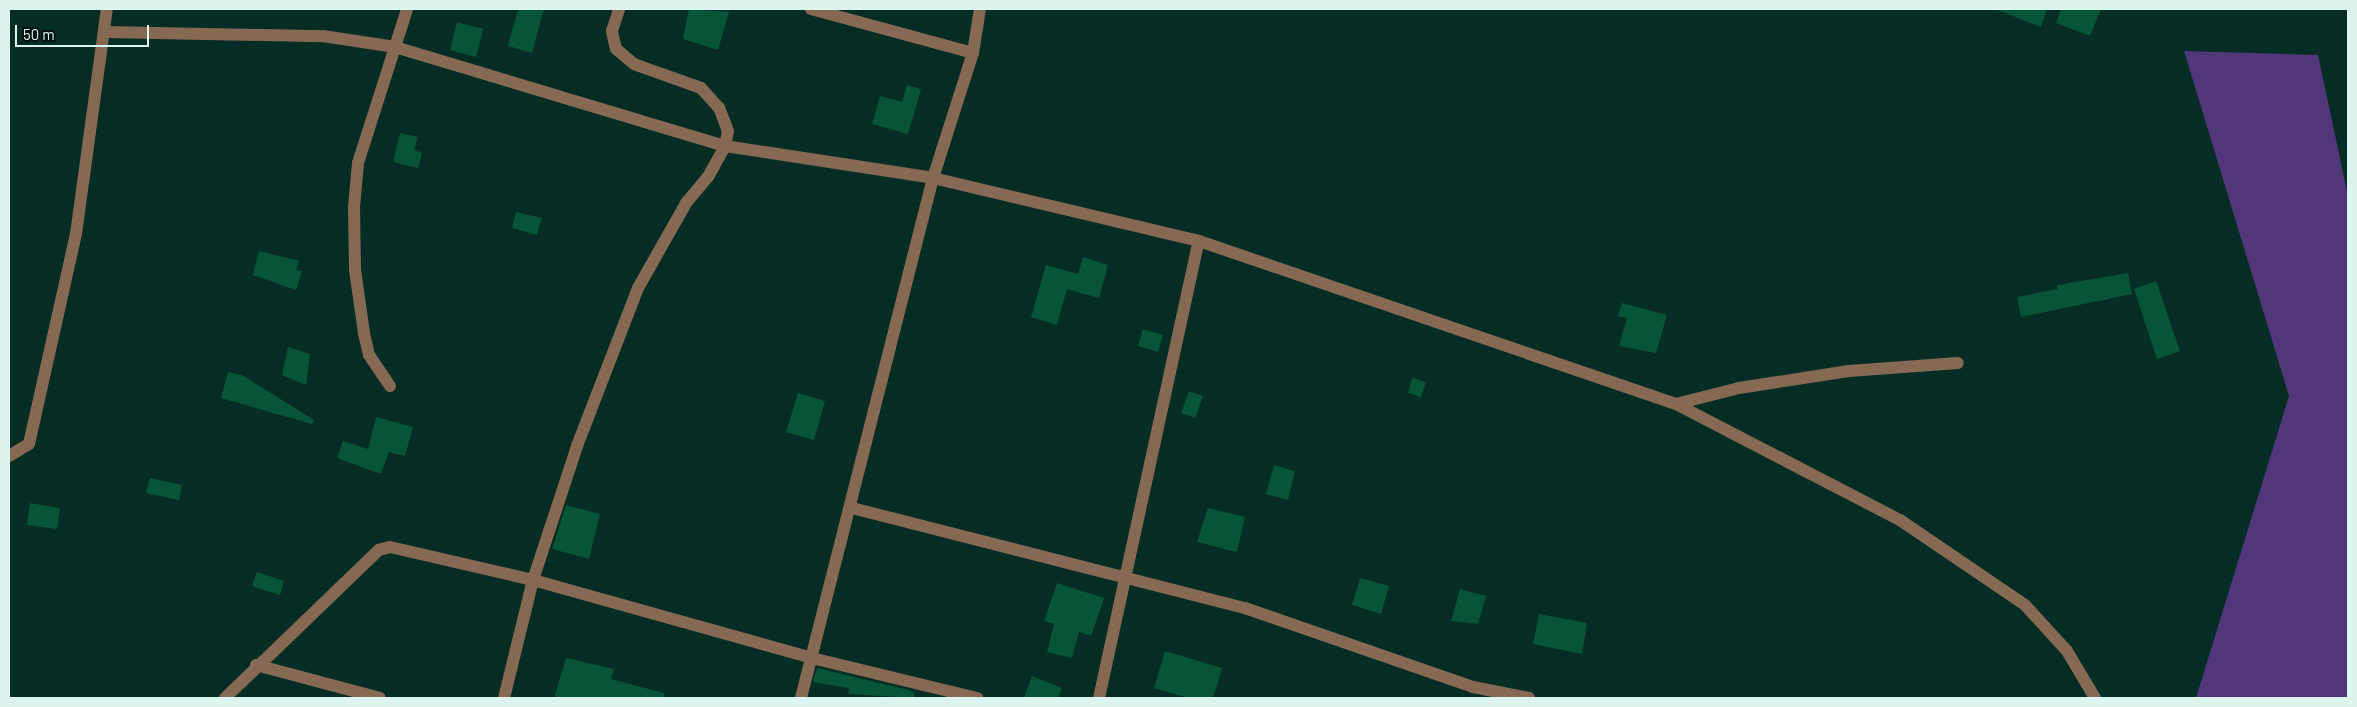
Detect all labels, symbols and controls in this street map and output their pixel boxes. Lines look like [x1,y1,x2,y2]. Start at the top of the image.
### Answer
scale bar [18,15,151,47]
text: 50 m [23,25,55,43]

